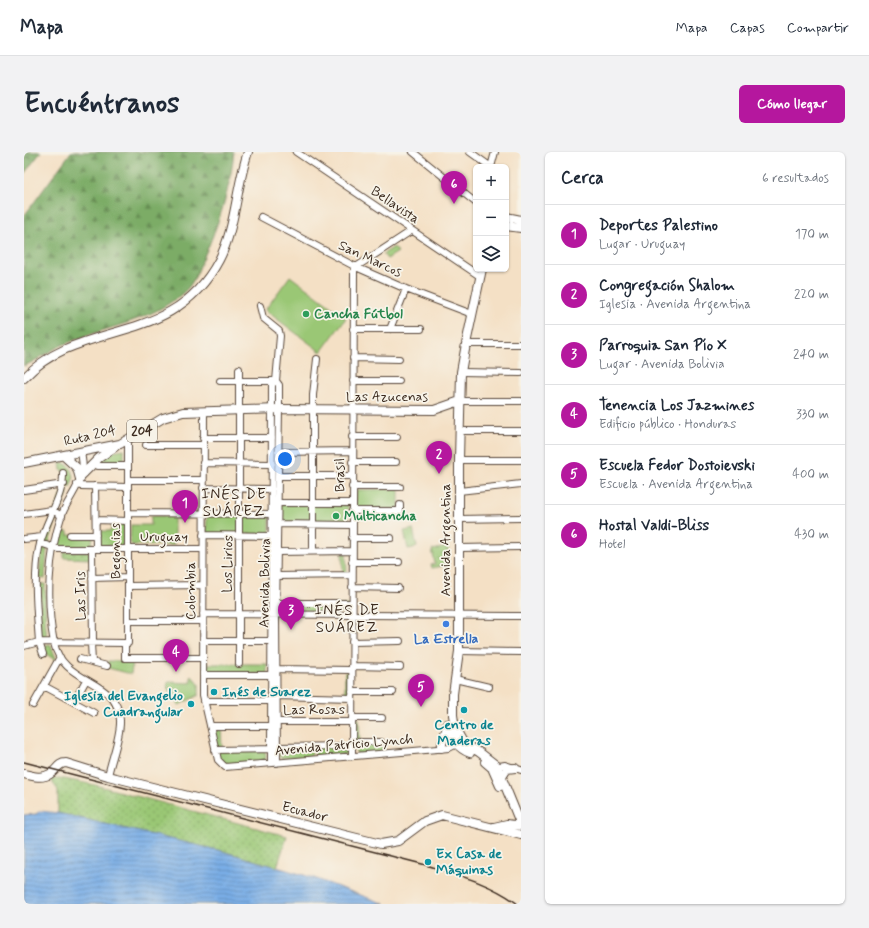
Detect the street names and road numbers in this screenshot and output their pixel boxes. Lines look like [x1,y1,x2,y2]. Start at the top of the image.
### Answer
street label: Bellavista [367,182,423,228]
street label: San Marcos [335,236,405,282]
street label: Las Azucenas [346,388,428,406]
road number: 204 [127,420,157,442]
street label: Ruta 204 [62,421,118,451]
street label: Brasil [331,458,349,492]
street label: Avenida Argentina [437,484,457,596]
street label: Begonias [107,523,127,579]
street label: Uruguay [140,528,188,548]
street label: Los Lirios [218,535,238,593]
street label: Avenida Bolivia [255,538,275,628]
street label: Colombia [182,562,200,620]
street label: Las Iris [72,571,90,621]
street label: Las Rosas [283,701,345,719]
street label: Avenida Patricio Lynch [274,730,414,760]
street label: Ecuador [280,798,330,826]

